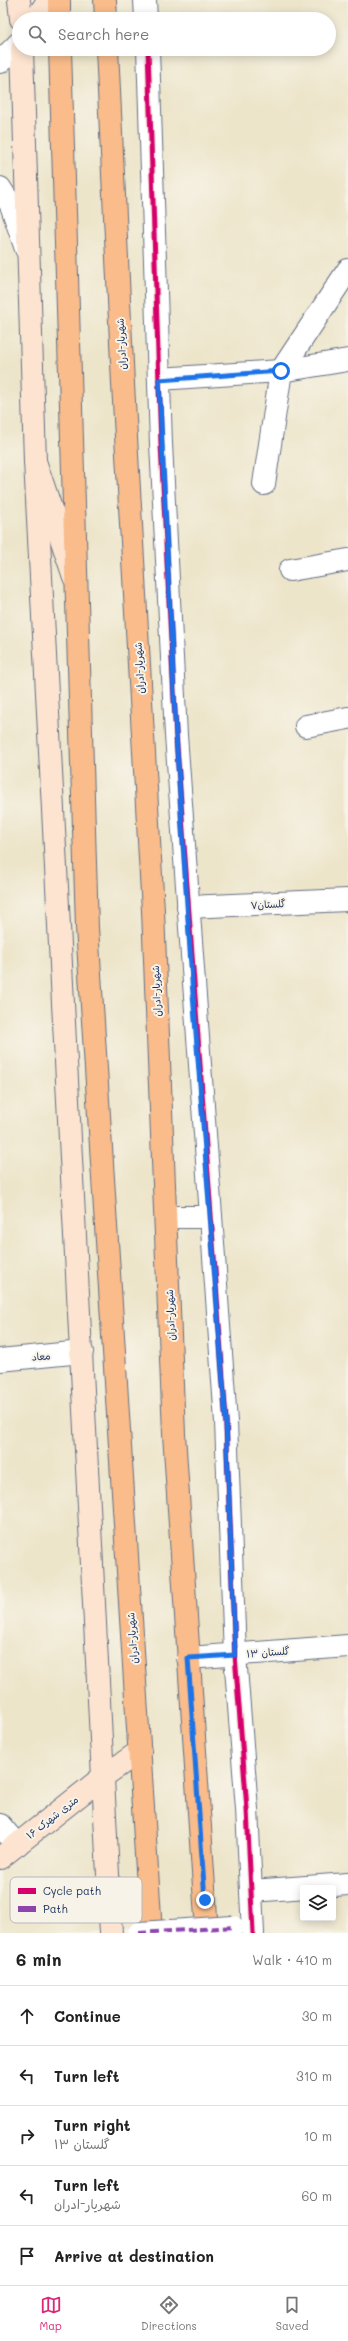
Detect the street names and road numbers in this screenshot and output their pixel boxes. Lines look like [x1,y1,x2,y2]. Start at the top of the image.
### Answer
street label: شهریار-ادران [113,318,129,370]
street label: شهریار-ادران [131,642,147,694]
street label: گلستان۷ [250,896,286,912]
street label: شهریار-ادران [148,965,164,1017]
street label: شهریار-ادران [162,1289,178,1341]
street label: معاد [31,1348,51,1364]
street label: شهریار-ادران [123,1612,141,1664]
street label: گلستان ۱۳ [246,1644,290,1660]
street label: ۱۶ متری شهرک [23,1792,81,1842]

